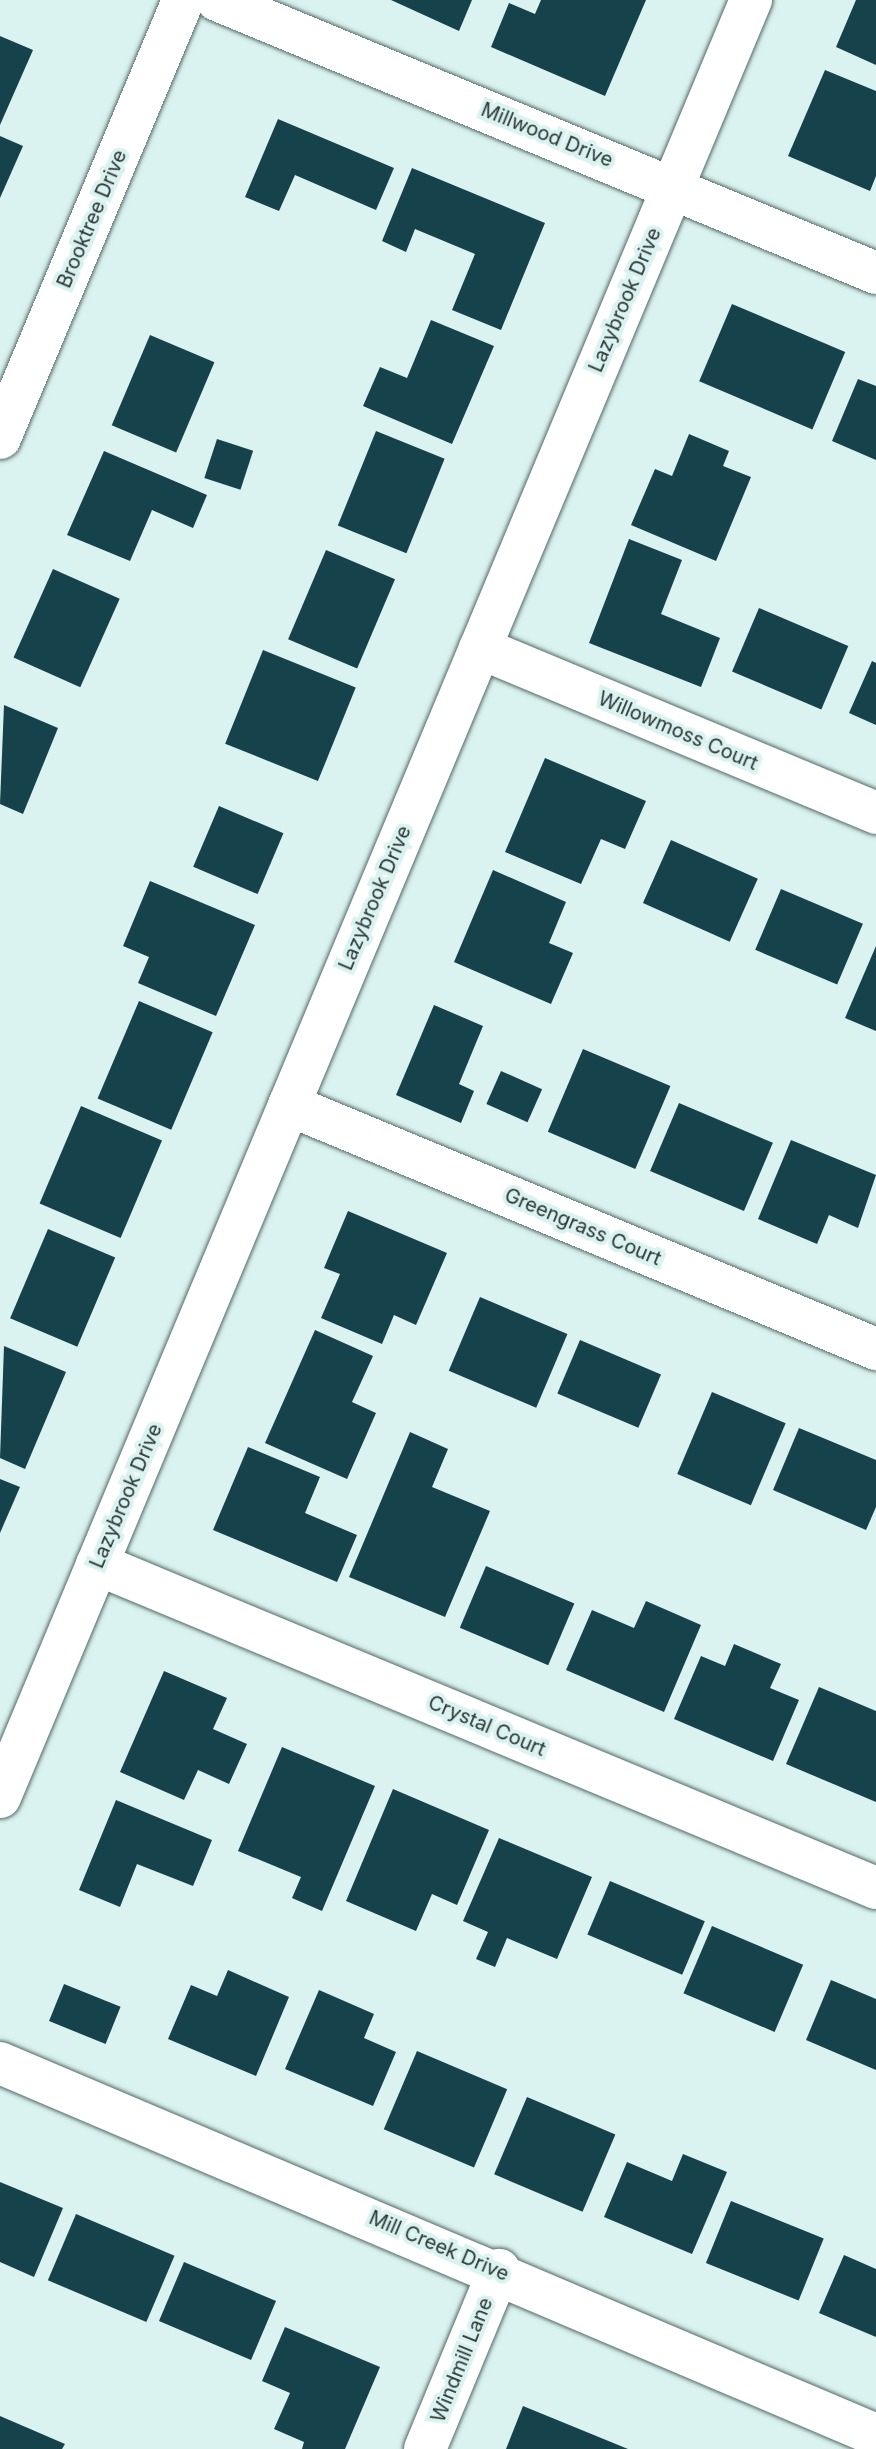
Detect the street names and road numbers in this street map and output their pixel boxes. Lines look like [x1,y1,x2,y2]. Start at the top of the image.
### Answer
street label: Millwood Drive [478,98,616,172]
street label: Brooktree Drive [52,146,132,292]
street label: Lazybrook Drive [584,224,666,376]
street label: Willowmoss Court [594,686,762,776]
street label: Lazybrook Drive [334,822,416,974]
street label: Greengrass Court [501,1183,665,1271]
street label: Lazybrook Drive [85,1420,167,1572]
street label: Crystal Court [425,1690,549,1762]
street label: Mill Creek Drive [365,2206,513,2286]
street label: Windmill Lane [426,2294,498,2426]

